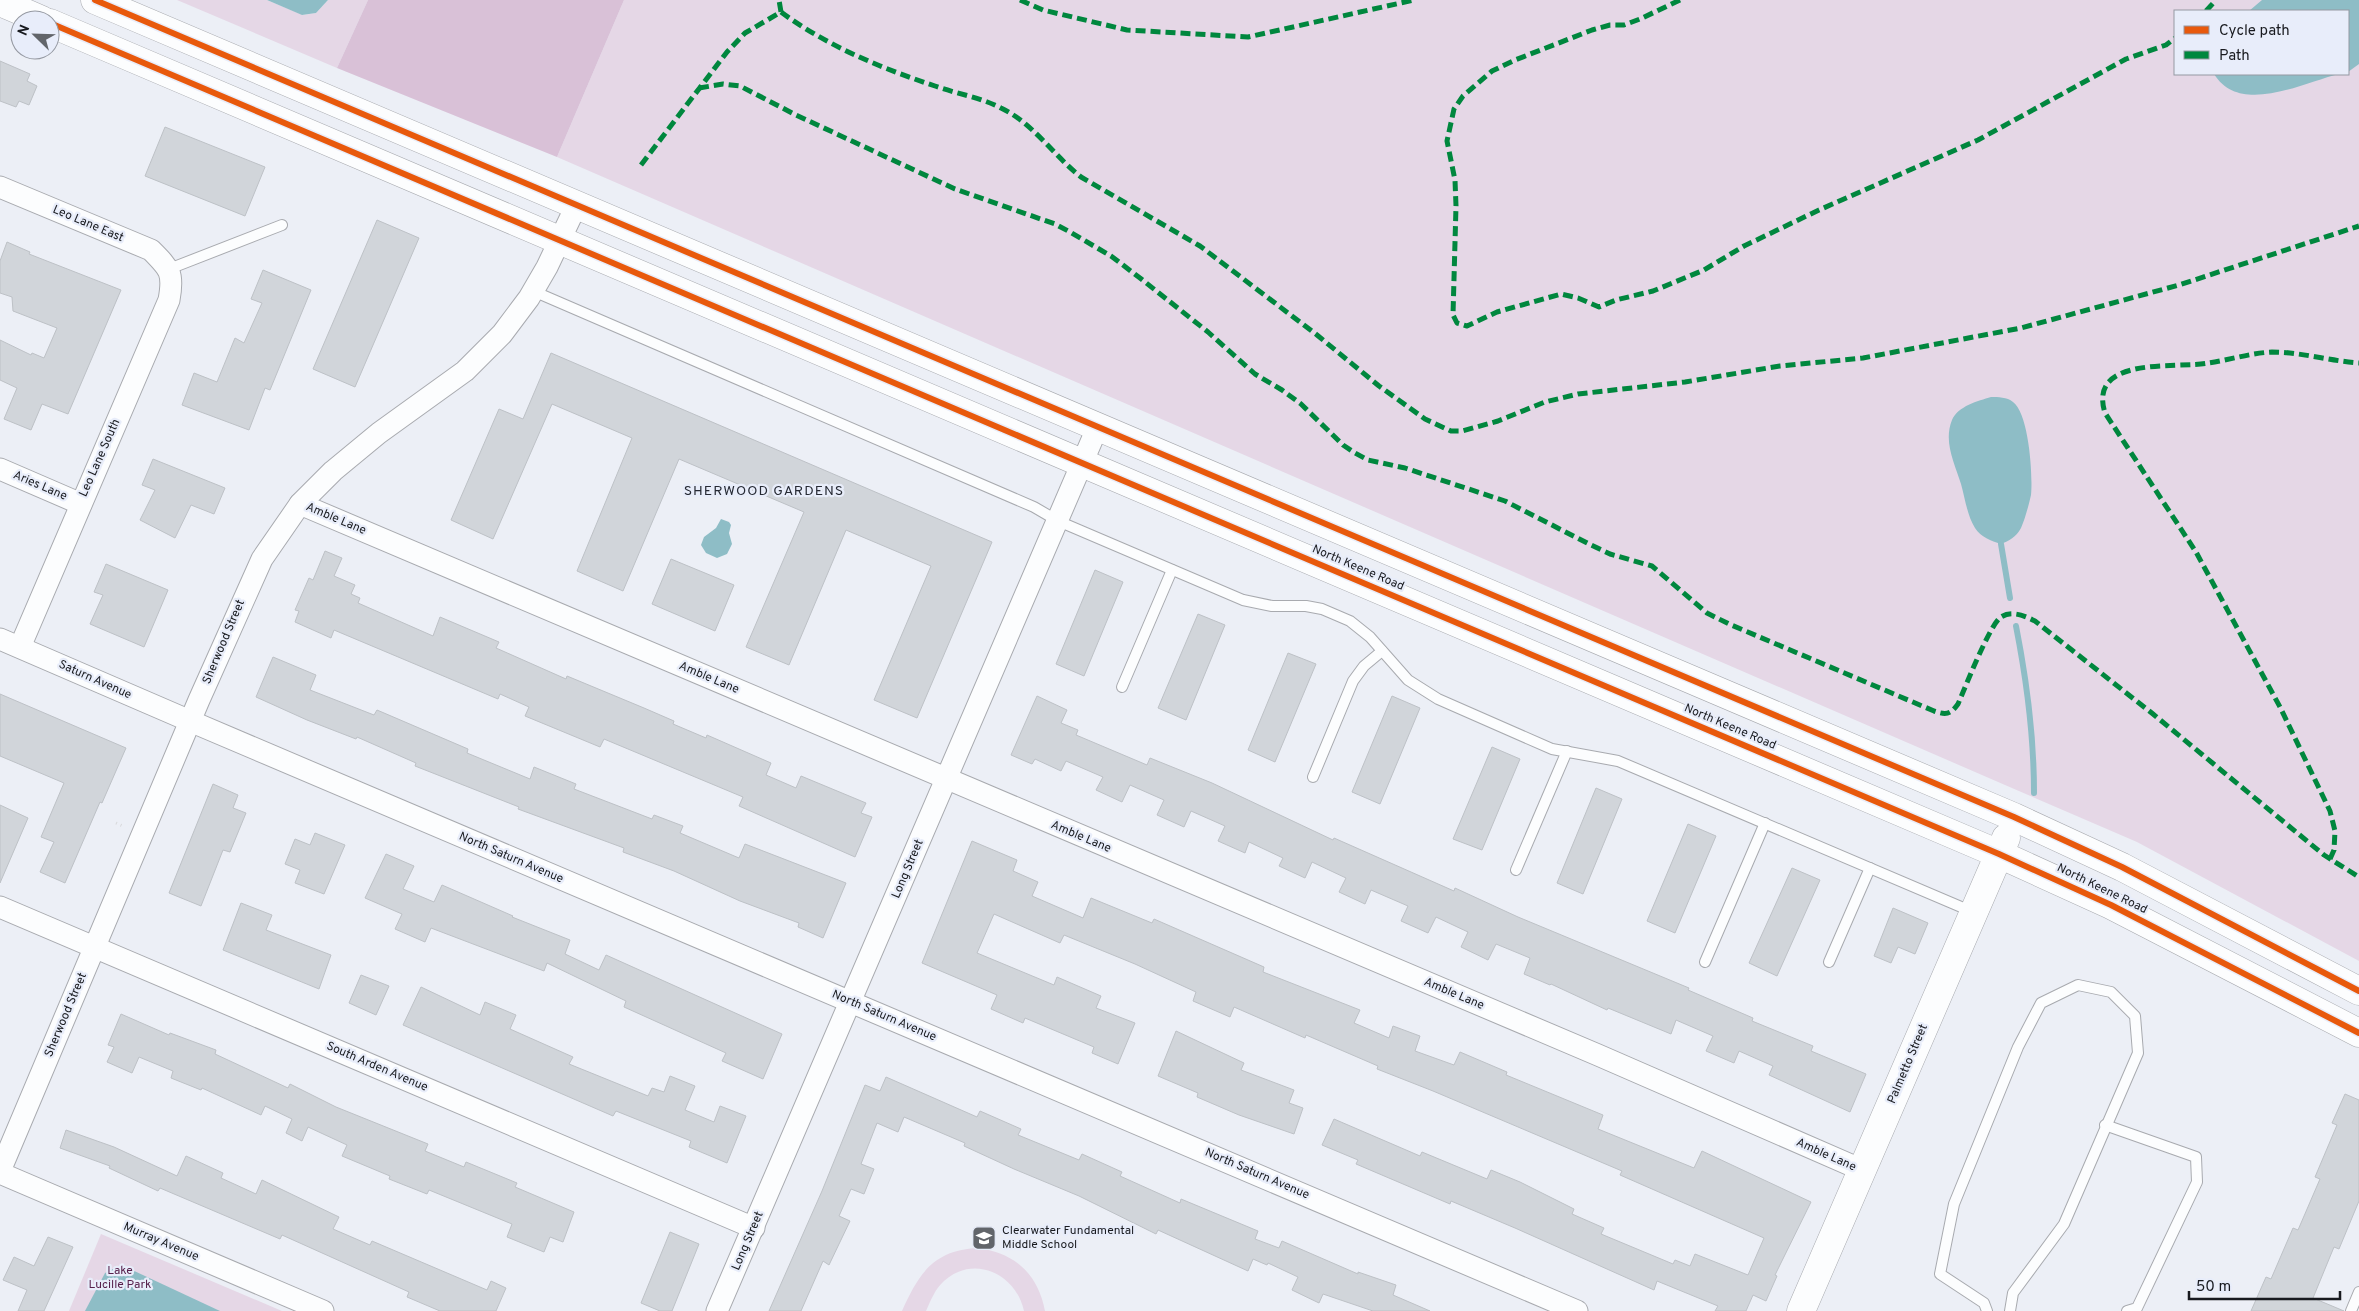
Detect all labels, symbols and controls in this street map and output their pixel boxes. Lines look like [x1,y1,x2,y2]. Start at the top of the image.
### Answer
north arrow [10,10,60,60]
legend [2174,10,2349,75]
text: Cycle path [2219,22,2290,41]
text: N [15,23,34,38]
text: Path [2219,47,2250,66]
street label: Leo Lane East [50,202,126,246]
street label: Leo Lane South [76,416,124,500]
street label: Aries Lane [11,467,69,505]
district label: SHERWOOD GARDENS [684,483,844,500]
street label: Amble Lane [303,499,369,539]
street label: North Keene Road [1309,541,1407,595]
street label: Sherwood Street [199,597,249,687]
street label: Saturn Avenue [56,657,134,703]
street label: Amble Lane [676,658,742,698]
street label: North Keene Road [1681,700,1779,754]
street label: Amble Lane [1048,817,1114,857]
street label: North Saturn Avenue [456,829,566,887]
street label: Long Street [888,837,928,901]
street label: North Keene Road [2054,860,2150,918]
street label: Sherwood Street [41,970,91,1060]
street label: Amble Lane [1421,974,1487,1014]
street label: North Saturn Avenue [829,987,939,1045]
street label: Palmetto Street [1884,1022,1932,1106]
street label: South Arden Avenue [324,1038,430,1096]
street label: Amble Lane [1793,1135,1859,1175]
street label: North Saturn Avenue [1202,1145,1312,1203]
street label: Long Street [728,1209,768,1273]
street label: Murray Avenue [121,1219,201,1265]
place label: Clearwater Fundamental Middle School [1002,1223,1134,1253]
school or university icon: Clearwater Fundamental Middle School [971,1225,997,1251]
park label: Lake Lucille Park [89,1263,151,1293]
scale bar [2189,1268,2340,1300]
text: 50 m [2196,1278,2231,1297]

